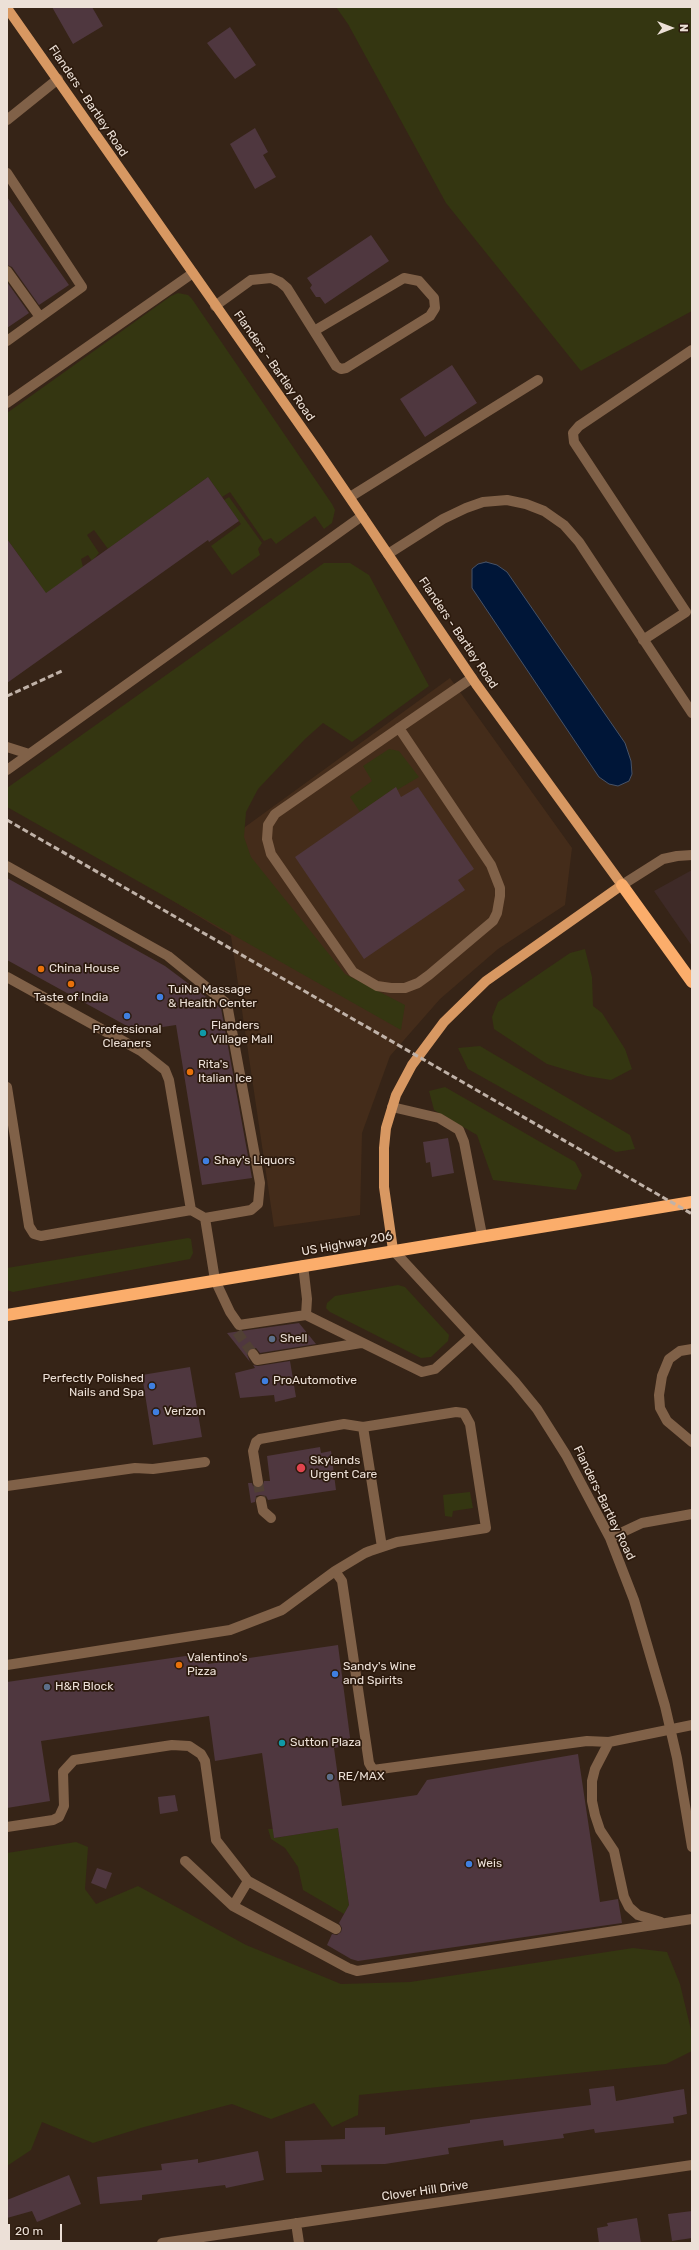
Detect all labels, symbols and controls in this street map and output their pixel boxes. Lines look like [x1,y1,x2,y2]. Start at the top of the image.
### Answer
north arrow [651,8,691,48]
text: N [677,24,690,32]
street label: Flanders - Bartley Road [45,43,131,159]
street label: Flanders - Bartley Road [230,308,318,424]
street label: Flanders - Bartley Road [415,575,501,691]
place label: China House [49,962,120,976]
marker: China House [36,964,46,974]
marker: Taste of India [66,979,76,989]
place label: TuiNa Massage & Health Center [168,983,257,1011]
place label: Taste of India [34,991,108,1005]
marker: TuiNa Massage & Health Center [155,992,165,1002]
marker: Professional Cleaners [122,1011,132,1021]
place label: Flanders Village Mall [211,1019,273,1047]
place label: Professional Cleaners [92,1023,162,1051]
marker: Flanders Village Mall [198,1028,208,1038]
place label: Rita's Italian Ice [198,1058,252,1086]
marker: Rita's Italian Ice [185,1067,195,1077]
place label: Shay's Liquors [214,1154,295,1168]
marker: Shay's Liquors [201,1156,211,1166]
street label: US Highway 206 [300,1229,394,1259]
place label: Shell [280,1332,307,1346]
marker: Shell [267,1334,277,1344]
place label: Perfectly Polished Nails and Spa [42,1372,144,1400]
place label: ProAutomotive [273,1374,357,1388]
marker: ProAutomotive [260,1376,270,1386]
marker: Perfectly Polished Nails and Spa [147,1381,157,1391]
place label: Verizon [164,1405,206,1419]
marker: Verizon [151,1407,161,1417]
street label: Flanders-Bartley Road [570,1444,638,1562]
place label: Skylands Urgent Care [310,1454,377,1482]
marker: Skylands Urgent Care [295,1462,307,1474]
place label: Valentino's Pizza [187,1651,248,1679]
marker: Valentino's Pizza [174,1660,184,1670]
place label: Sandy's Wine and Spirits [343,1660,416,1688]
marker: Sandy's Wine and Spirits [330,1669,340,1679]
place label: H&R Block [55,1680,113,1694]
marker: H&R Block [42,1682,52,1692]
place label: Sutton Plaza [290,1736,361,1750]
marker: Sutton Plaza [277,1738,287,1748]
place label: RE/MAX [338,1770,384,1784]
marker: RE/MAX [325,1772,335,1782]
place label: Weis [477,1857,502,1871]
marker: Weis [464,1859,474,1869]
street label: Clover Hill Drive [381,2178,469,2204]
scale bar [10,2216,64,2242]
text: 20 m [15,2224,43,2238]

